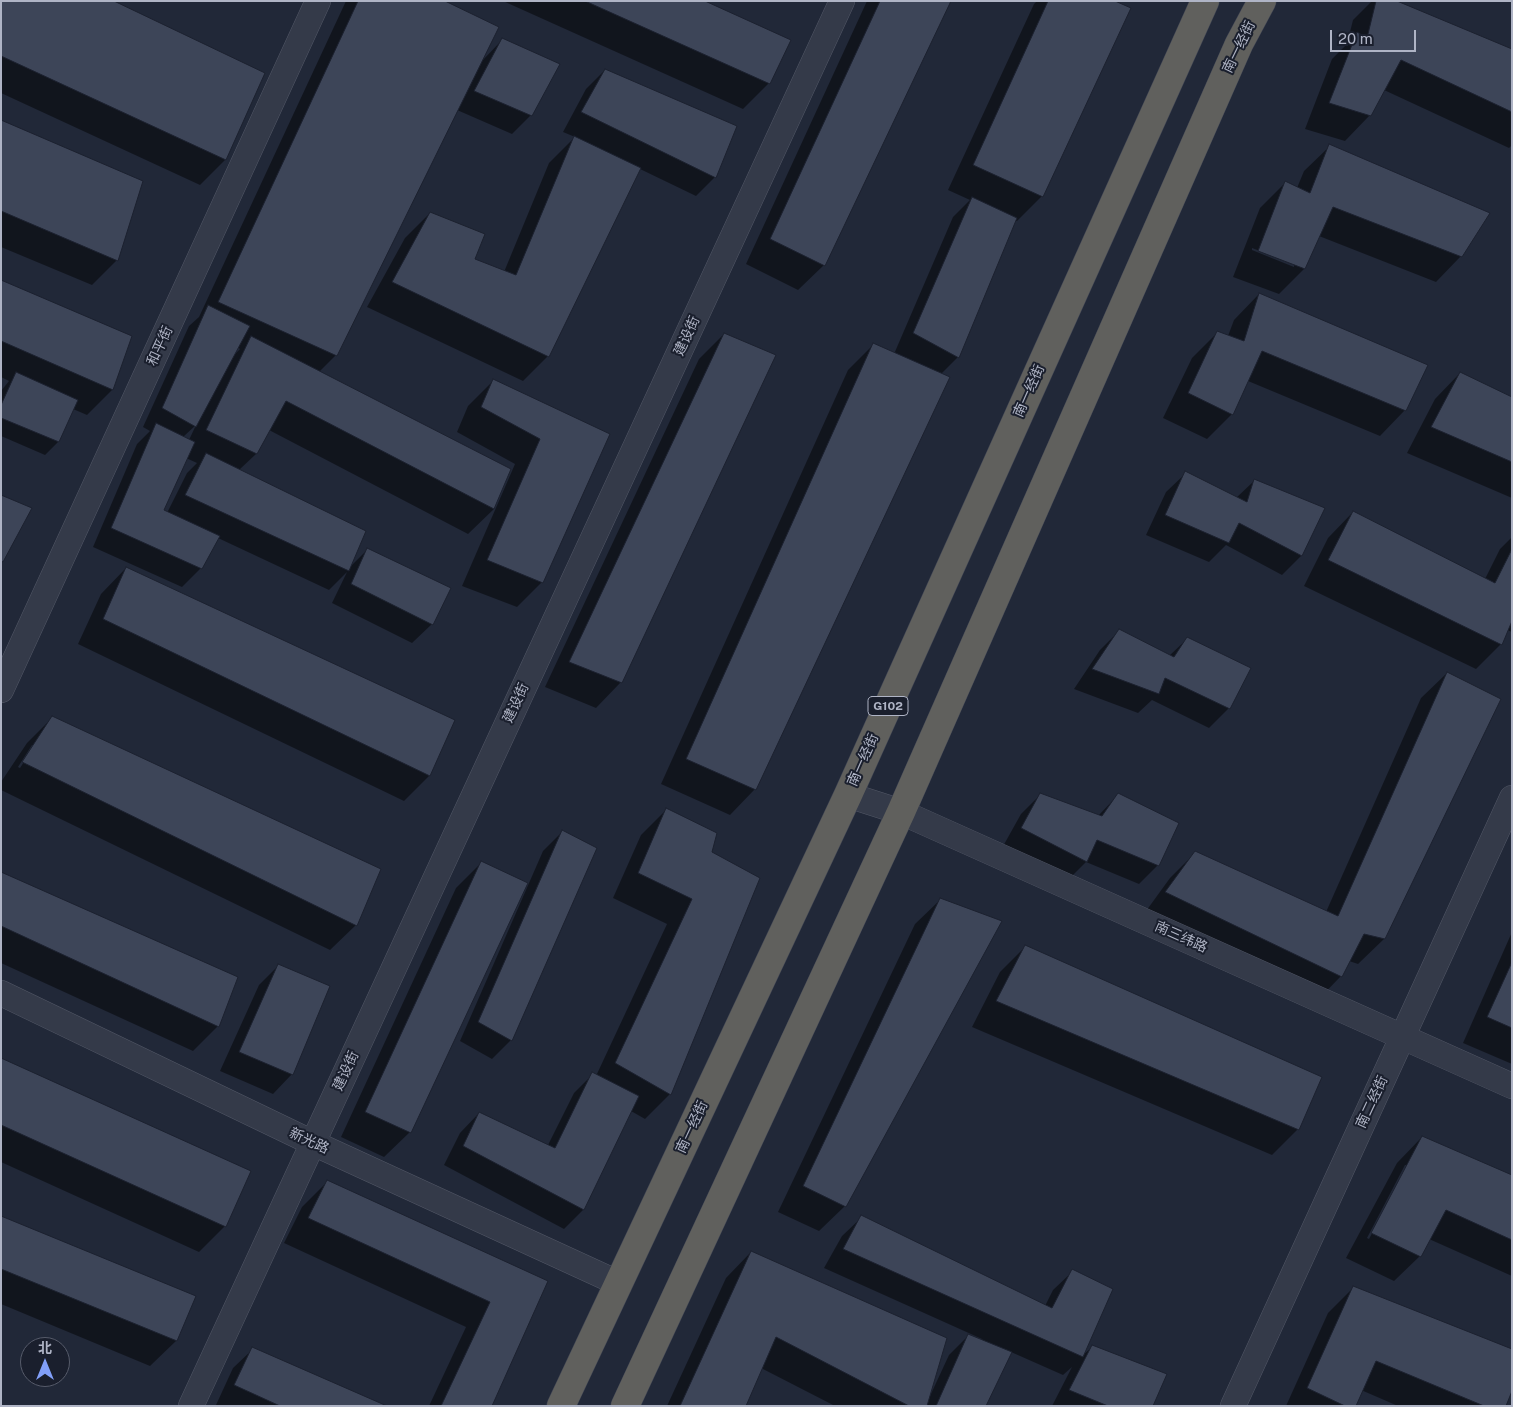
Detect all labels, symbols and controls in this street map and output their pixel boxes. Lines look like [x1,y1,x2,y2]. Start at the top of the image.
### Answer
street label: 南一经街 [1219,18,1259,76]
scale bar [1333,20,1419,52]
text: 20 m [1338,30,1373,47]
street label: 建设街 [671,313,703,359]
street label: 和平街 [144,323,176,369]
street label: 南一经街 [1010,362,1048,420]
street label: 建设街 [500,680,532,726]
road number: G102 [868,696,908,716]
street label: 南一经街 [844,731,882,789]
street label: 南三纬路 [1152,918,1210,956]
street label: 建设街 [330,1048,362,1094]
street label: 南二经街 [1353,1073,1391,1131]
street label: 南一经街 [673,1098,711,1156]
street label: 新光路 [286,1125,332,1157]
north arrow [20,1337,70,1387]
text: 北 [38,1340,52,1356]

